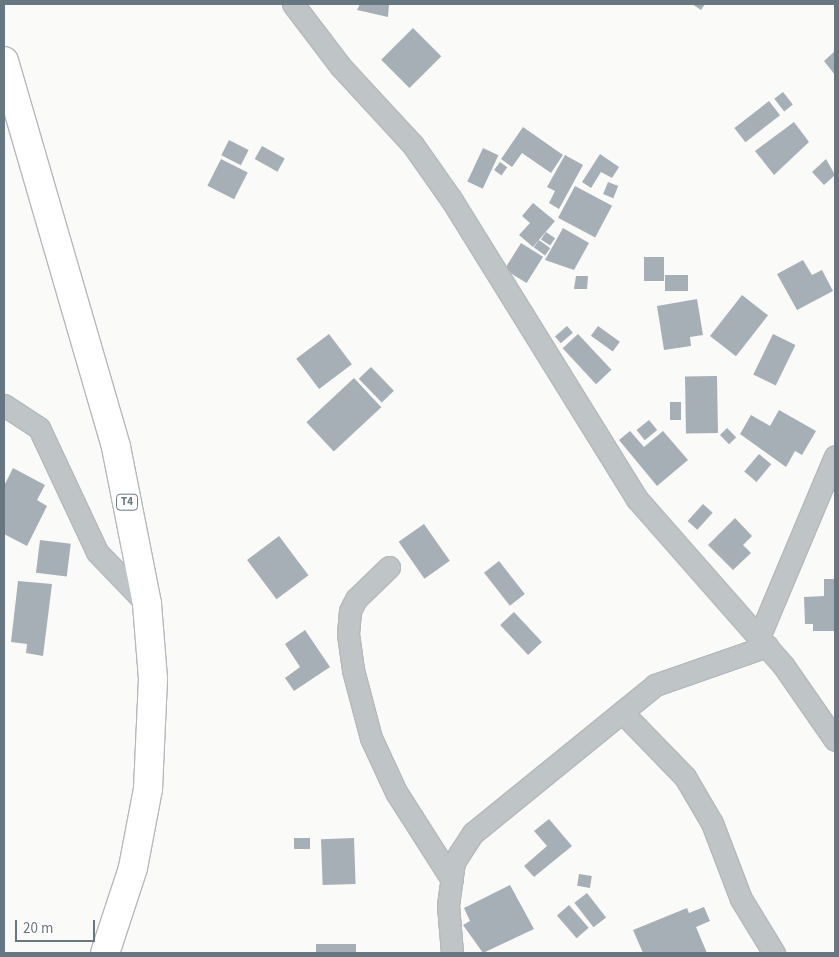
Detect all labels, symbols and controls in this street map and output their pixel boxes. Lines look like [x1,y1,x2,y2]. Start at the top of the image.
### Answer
road number: T4 [116,494,138,511]
scale bar [18,910,98,942]
text: 20 m [23,918,53,939]

